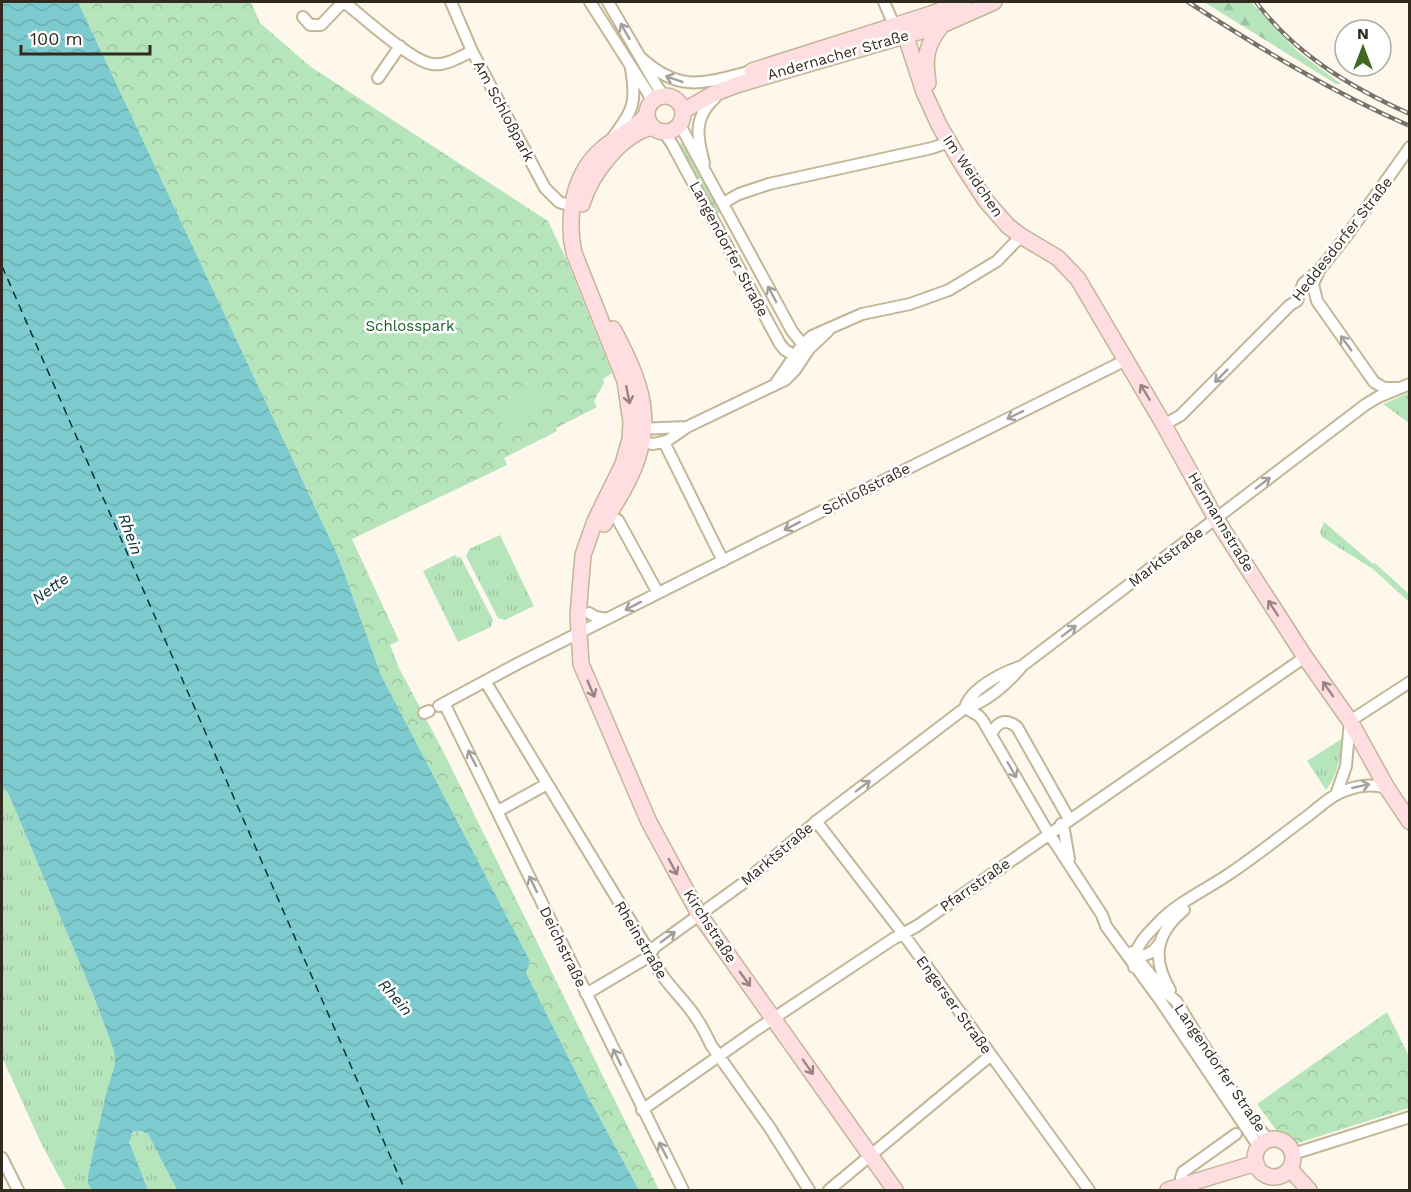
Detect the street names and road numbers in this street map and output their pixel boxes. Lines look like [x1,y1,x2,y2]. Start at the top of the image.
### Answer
street label: Andernacher Straße [765,26,911,84]
street label: Am Schloßpark [470,57,538,165]
street label: Im Weidchen [939,132,1007,220]
street label: Heddesdorfer Straße [1288,173,1396,305]
street label: Langendorfer Straße [686,178,772,320]
street label: Schloßstraße [819,459,913,519]
street label: Hermannstraße [1184,469,1258,575]
street label: Marktstraße [1125,523,1207,591]
street label: Marktstraße [737,819,817,889]
street label: Pfarrstraße [936,854,1014,916]
street label: Kirchstraße [680,886,740,966]
street label: Rheinstraße [611,898,671,982]
street label: Deichstraße [536,904,590,990]
street label: Engerser Straße [912,952,996,1058]
street label: Langendorfer Straße [1170,1001,1270,1135]

